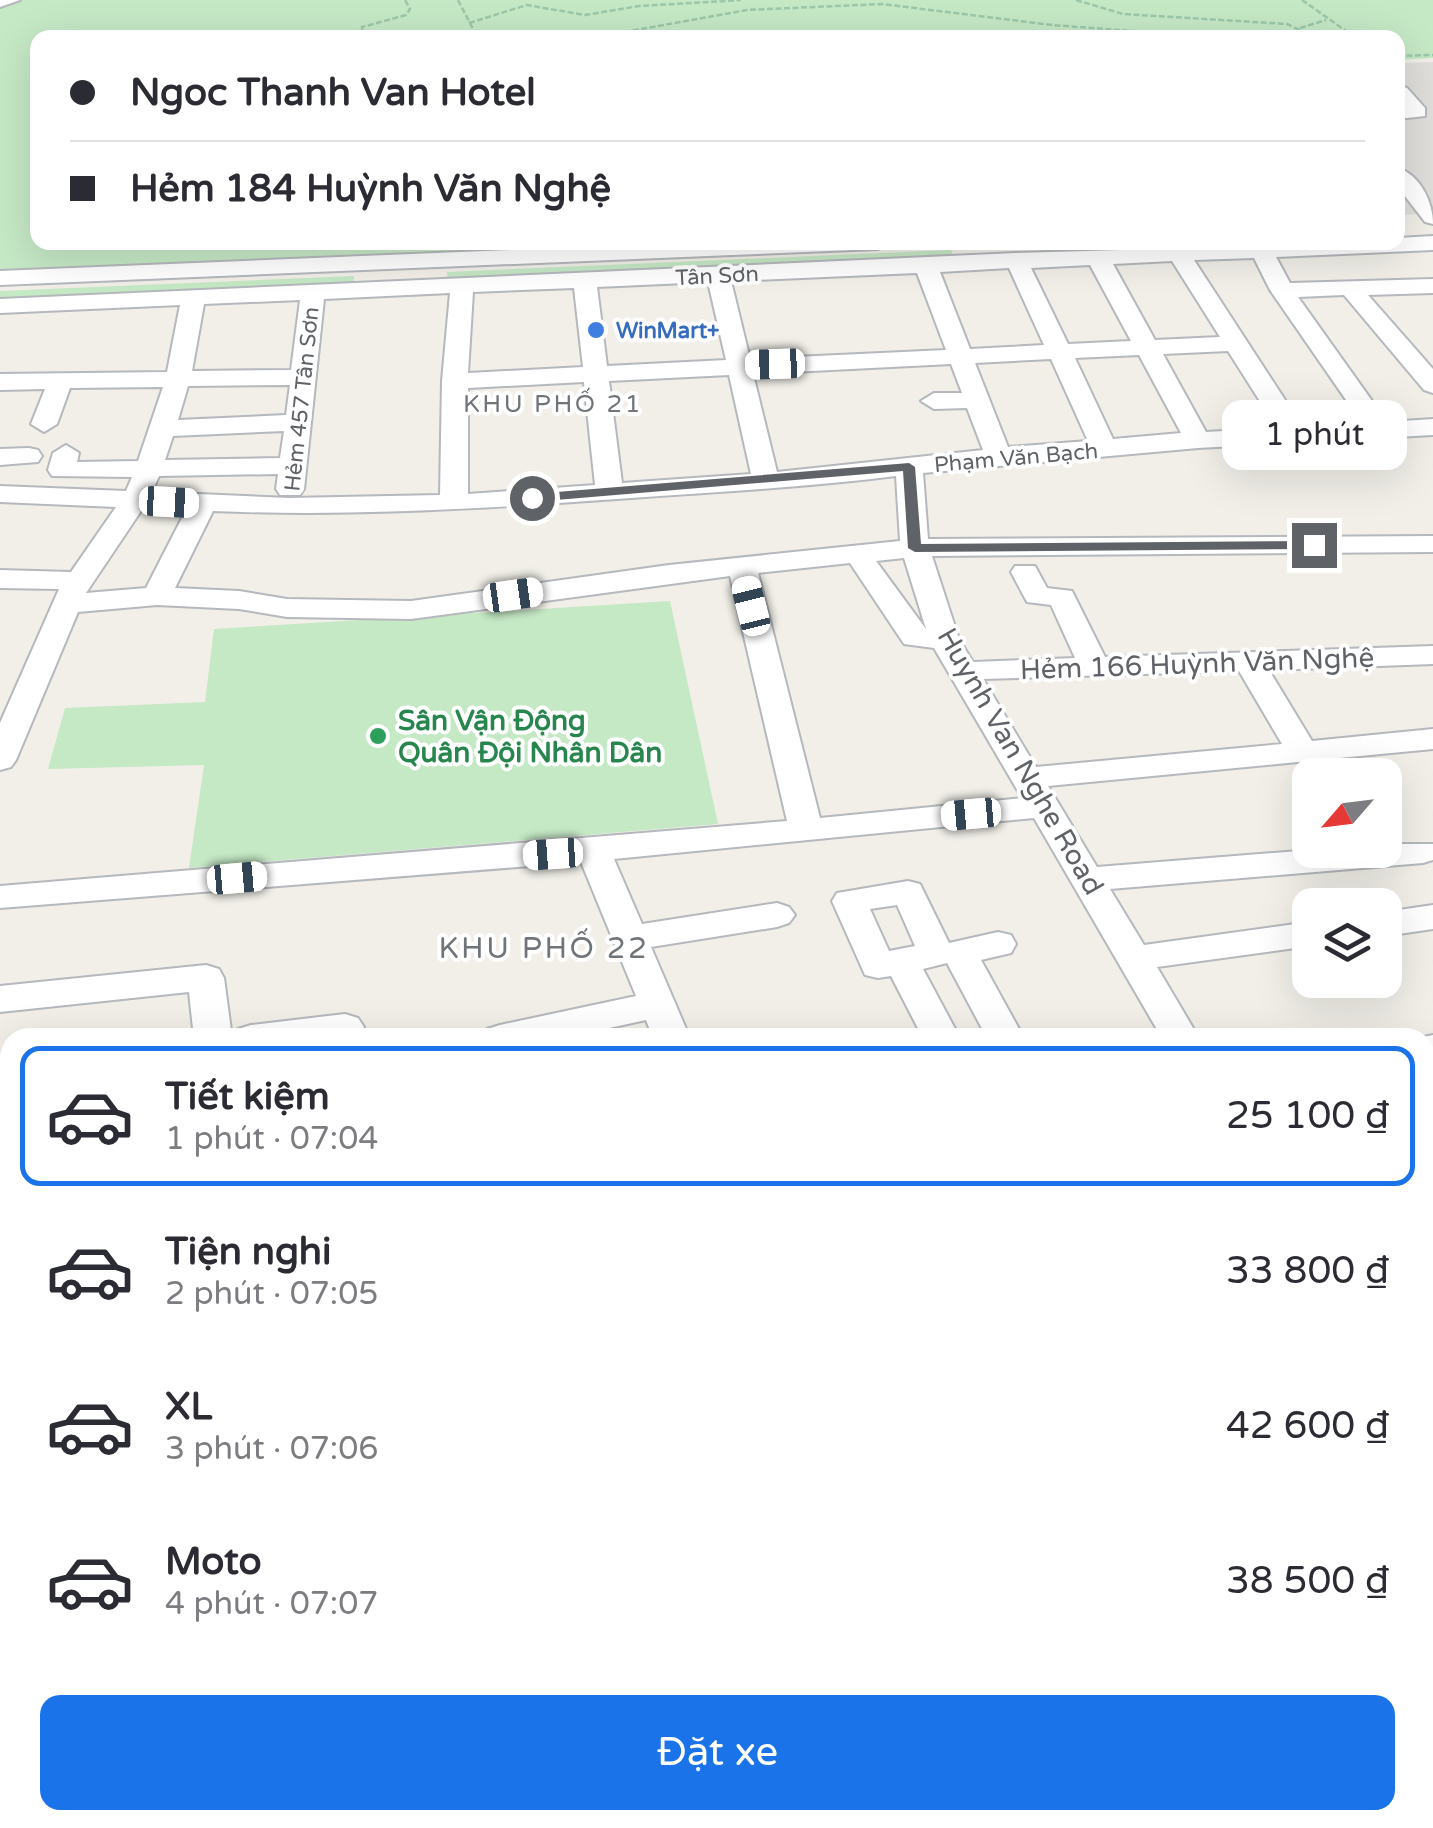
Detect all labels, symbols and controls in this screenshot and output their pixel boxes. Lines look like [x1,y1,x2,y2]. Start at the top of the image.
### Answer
text: Ngoc Thanh Van Hotel [130,70,536,116]
text: Hẻm 184 Huỳnh Văn Nghệ [130,166,611,212]
street label: Tân Sơn [675,261,759,291]
street label: Hẻm 457 Tân Sơn [279,306,325,493]
place label: WinMart+ [616,318,719,344]
marker: WinMart+ [585,319,607,341]
car [744,348,806,380]
district label: KHU PHỐ 21 [463,387,643,419]
callout: 1 phút [1222,400,1406,470]
text: 1 phút [1265,416,1364,454]
street label: Phạm Văn Bạch [933,438,1099,478]
route start [510,476,555,521]
car [138,485,200,519]
route end [1292,523,1337,568]
car [729,573,773,639]
car [481,576,545,614]
street label: Huynh Van Nghe Road [930,622,1110,901]
street label: Hẻm 166 Huỳnh Văn Nghệ [1019,641,1375,687]
place label: Sân Vận Động Quân Đội Nhân Dân [398,704,662,770]
marker: Sân Vận Động Quân Đội Nhân Dân [367,725,389,747]
north arrow [1292,758,1402,868]
map controls [1292,758,1402,998]
car [940,796,1002,832]
car [522,837,584,871]
car [206,860,268,896]
button: layers [1292,888,1402,998]
district label: KHU PHỐ 22 [439,928,649,967]
icon: car [45,1071,135,1161]
text: Tiết kiệm [165,1074,330,1120]
text: 25 100 ₫ [1226,1093,1390,1139]
text: 1 phút · 07:04 [165,1120,378,1158]
icon: car [45,1226,135,1316]
text: Tiện nghi [165,1229,331,1275]
text: 33 800 ₫ [1226,1248,1390,1294]
text: 2 phút · 07:05 [165,1275,378,1313]
icon: car [45,1381,135,1471]
text: XL [165,1384,212,1430]
text: 42 600 ₫ [1226,1403,1390,1449]
text: 3 phút · 07:06 [165,1430,378,1468]
icon: car [45,1536,135,1626]
text: Moto [165,1539,261,1585]
text: 38 500 ₫ [1226,1558,1390,1604]
text: 4 phút · 07:07 [165,1585,378,1623]
button: Đặt xe [40,1695,1395,1810]

